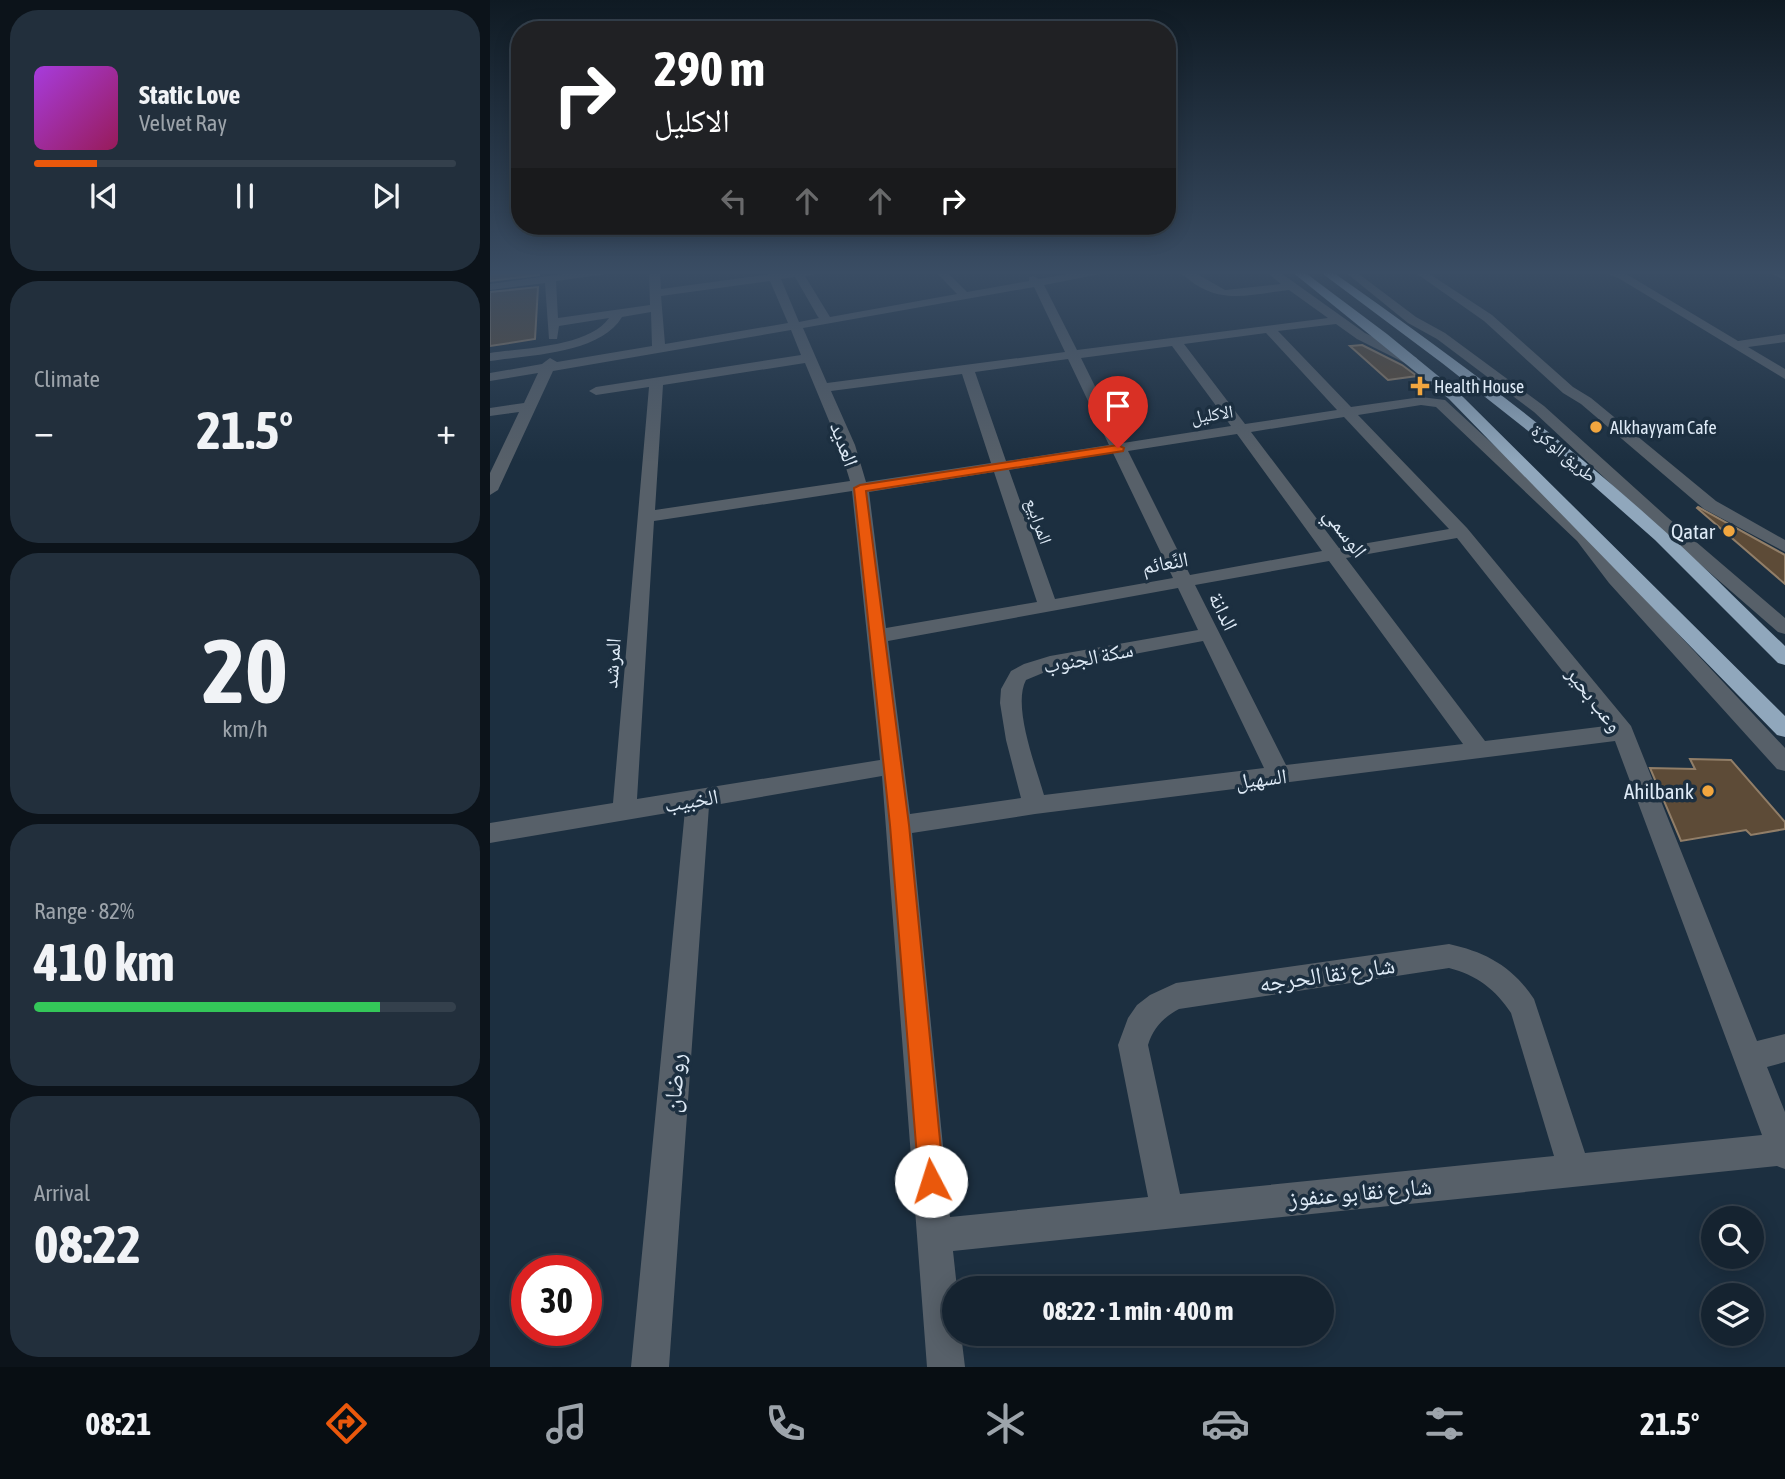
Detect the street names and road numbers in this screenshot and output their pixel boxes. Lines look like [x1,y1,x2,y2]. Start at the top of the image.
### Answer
street label: الاكليل [1189,400,1235,429]
street label: العديد [826,419,864,469]
street label: طريق الوكرة [1527,420,1601,487]
street label: المرابيع [1020,495,1057,547]
street label: الوسمي [1315,502,1372,565]
street label: النًعائم [1140,546,1190,581]
street label: الدانة [1205,588,1243,634]
street label: سكة الجنوب [1041,636,1135,678]
street label: المرشد [597,637,625,689]
street label: وعب بحير [1561,661,1628,737]
street label: السهيل [1234,763,1288,795]
street label: الخبيب [662,783,720,817]
street label: شارع نقا الحرجه [1257,951,1397,999]
street label: روضان [658,1052,691,1114]
street label: شارع نقا بو عنفوز [1286,1172,1433,1214]

